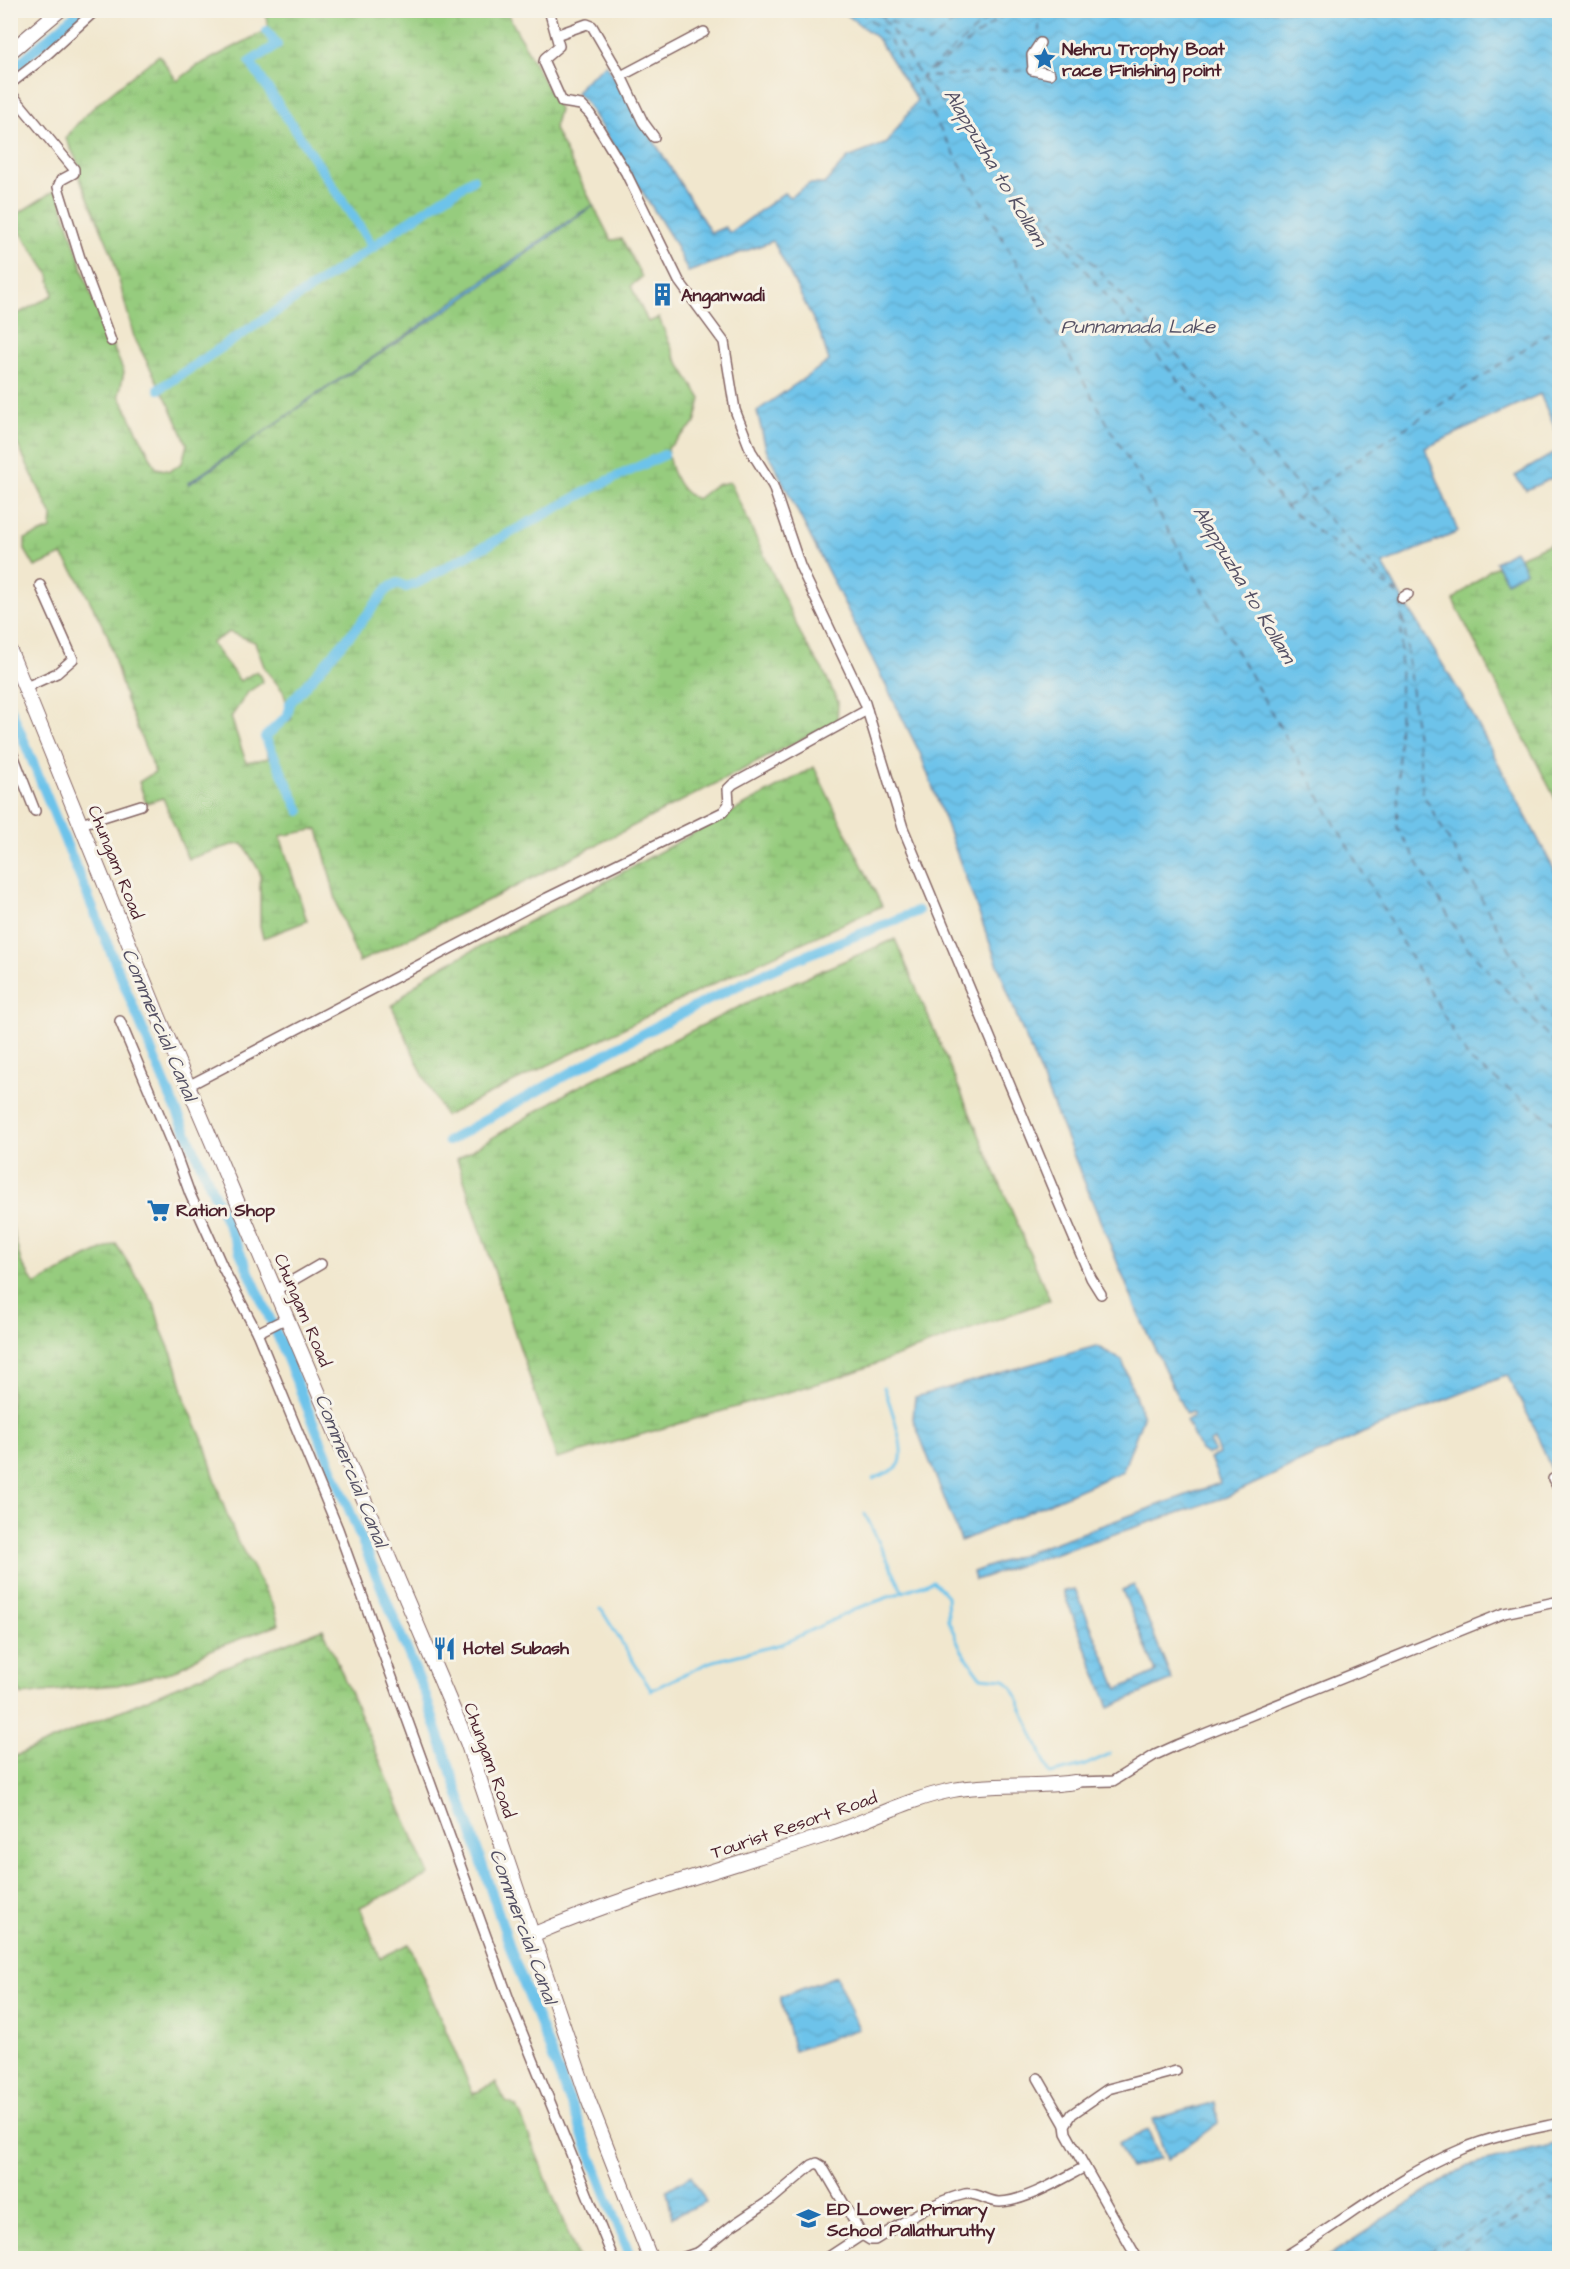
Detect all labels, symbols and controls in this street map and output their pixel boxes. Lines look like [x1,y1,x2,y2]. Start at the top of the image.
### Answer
place label: Nehru Trophy Boat race Finishing point [1062,37,1226,84]
place icon: Nehru Trophy Boat race Finishing point [1031,46,1057,72]
water label: Alappuzha to Kollam [937,83,1055,254]
building icon: Anganwadi [650,282,676,308]
place label: Anganwadi [681,283,765,309]
water label: Punnamada Lake [1061,313,1216,341]
water label: Alappuzha to Kollam [1186,500,1304,671]
street label: Chungam Road [80,802,150,923]
water label: Commercial Canal [114,944,205,1108]
supermarket icon: Ration Shop [145,1197,171,1223]
place label: Ration Shop [176,1198,275,1223]
street label: Chungam Road [267,1250,338,1371]
water label: Commercial Canal [308,1390,396,1554]
restaurant icon: Hotel Subash [432,1635,458,1661]
place label: Hotel Subash [463,1636,570,1661]
street label: Chungam Road [456,1699,522,1822]
street label: Tourist Resort Road [708,1785,881,1866]
water label: Commercial Canal [482,1845,565,2010]
place label: ED Lower Primary School Pallathuruthy [826,2197,995,2244]
school or university icon: ED Lower Primary School Pallathuruthy [796,2206,822,2232]

